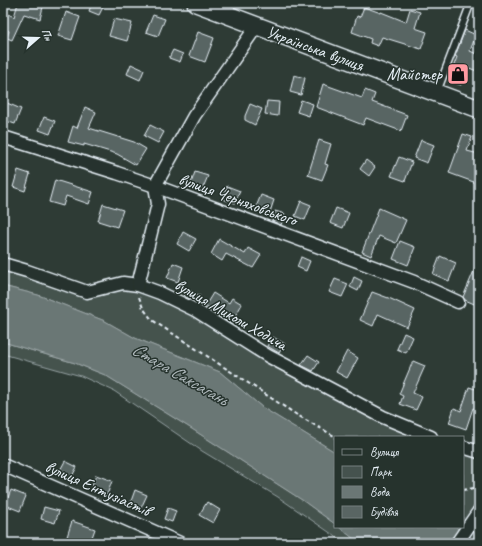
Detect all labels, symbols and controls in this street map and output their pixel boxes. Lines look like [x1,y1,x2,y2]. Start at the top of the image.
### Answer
north arrow [18,18,58,58]
street label: Українська вулиця [263,21,367,76]
text: Пн [39,27,56,43]
shop icon: Майстер [445,61,471,87]
place label: Майстер [387,64,444,85]
street label: вулиця Черняховського [176,168,302,231]
street label: вулиця Миколи Ходича [171,274,292,356]
water label: Стара Саксагань [128,338,234,411]
legend [334,436,464,528]
text: Вулиця [370,444,399,460]
street label: вулиця Ентузіастів [42,456,157,523]
text: Парк [370,464,393,480]
text: Вода [370,484,391,500]
text: Будівля [370,504,399,520]

